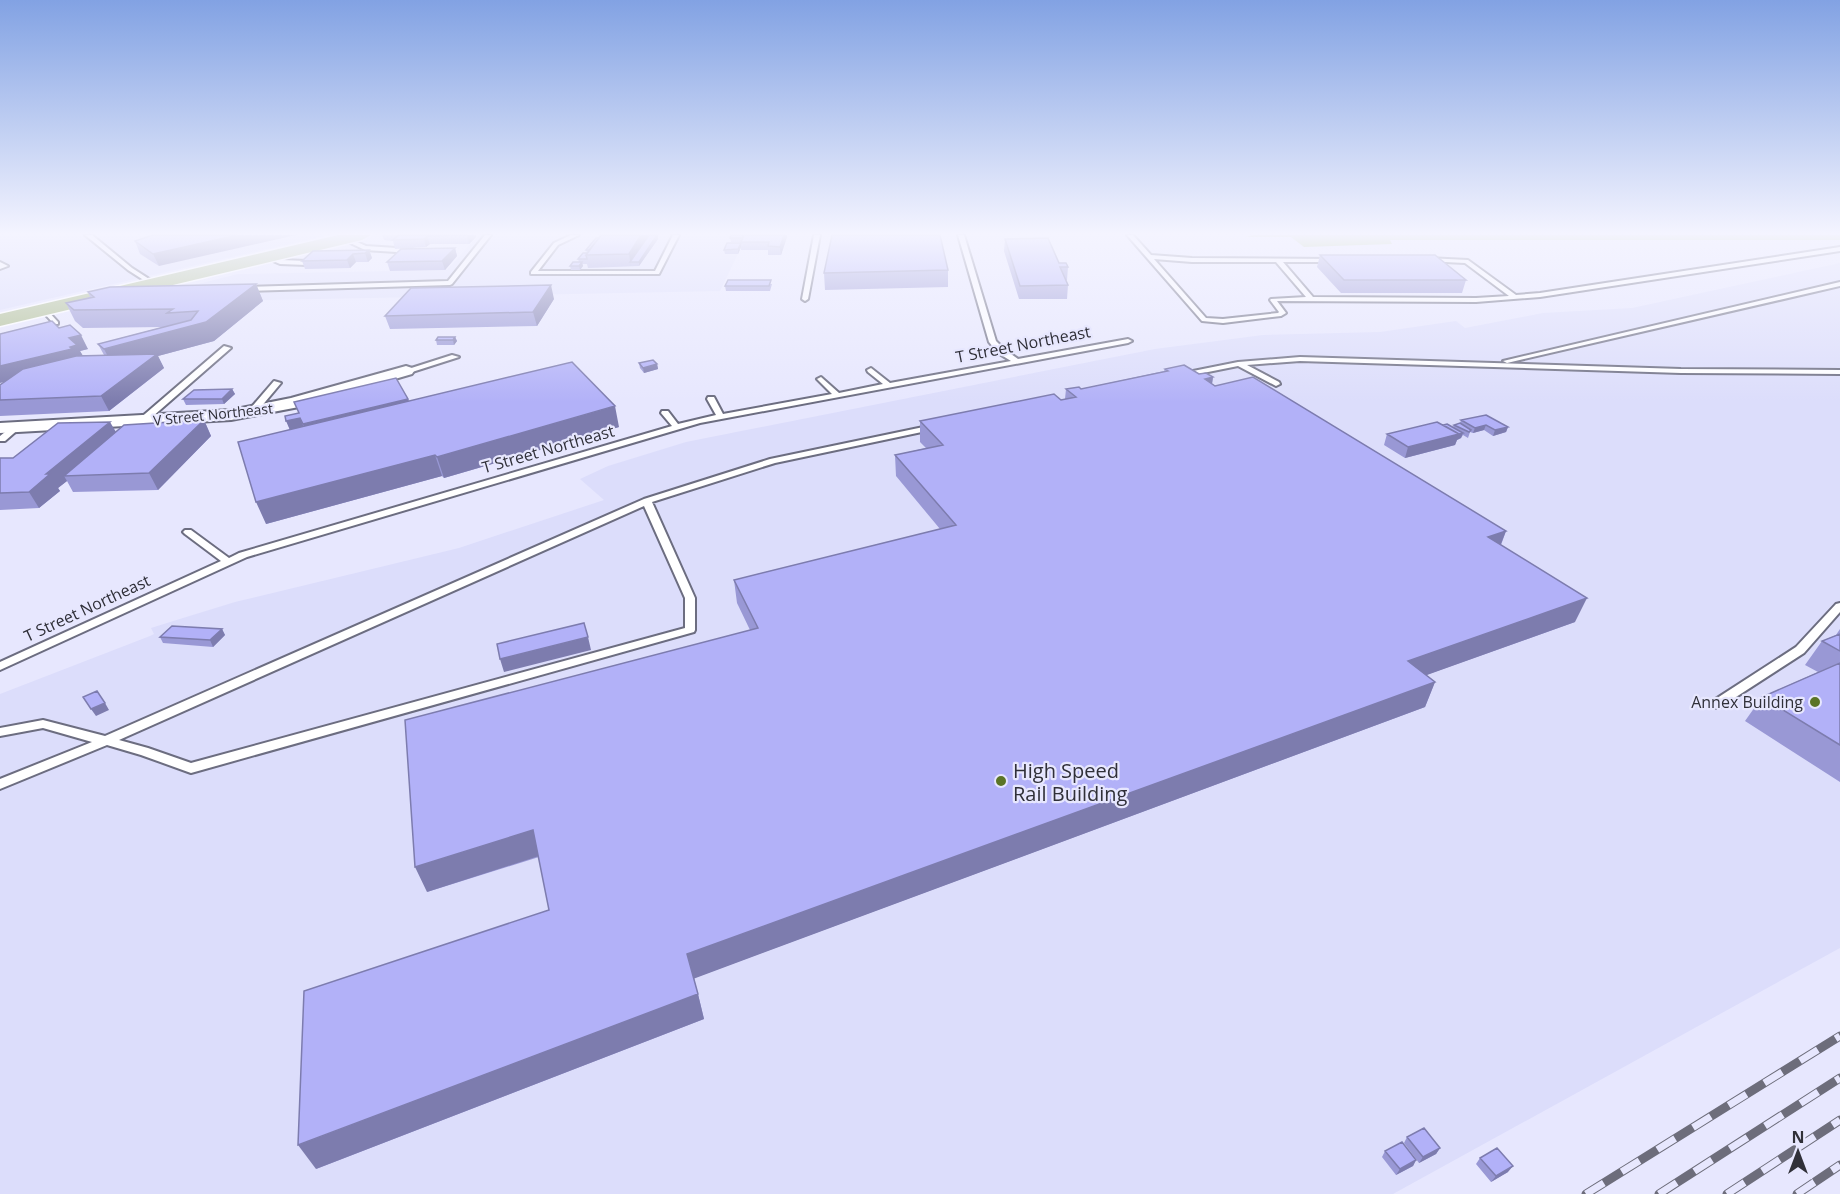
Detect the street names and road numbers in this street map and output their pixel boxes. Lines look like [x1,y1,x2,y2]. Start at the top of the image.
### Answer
street label: T Street Northeast [954,320,1093,368]
street label: V Street Northeast [152,398,274,430]
street label: T Street Northeast [479,419,617,478]
street label: T Street Northeast [20,569,154,647]

